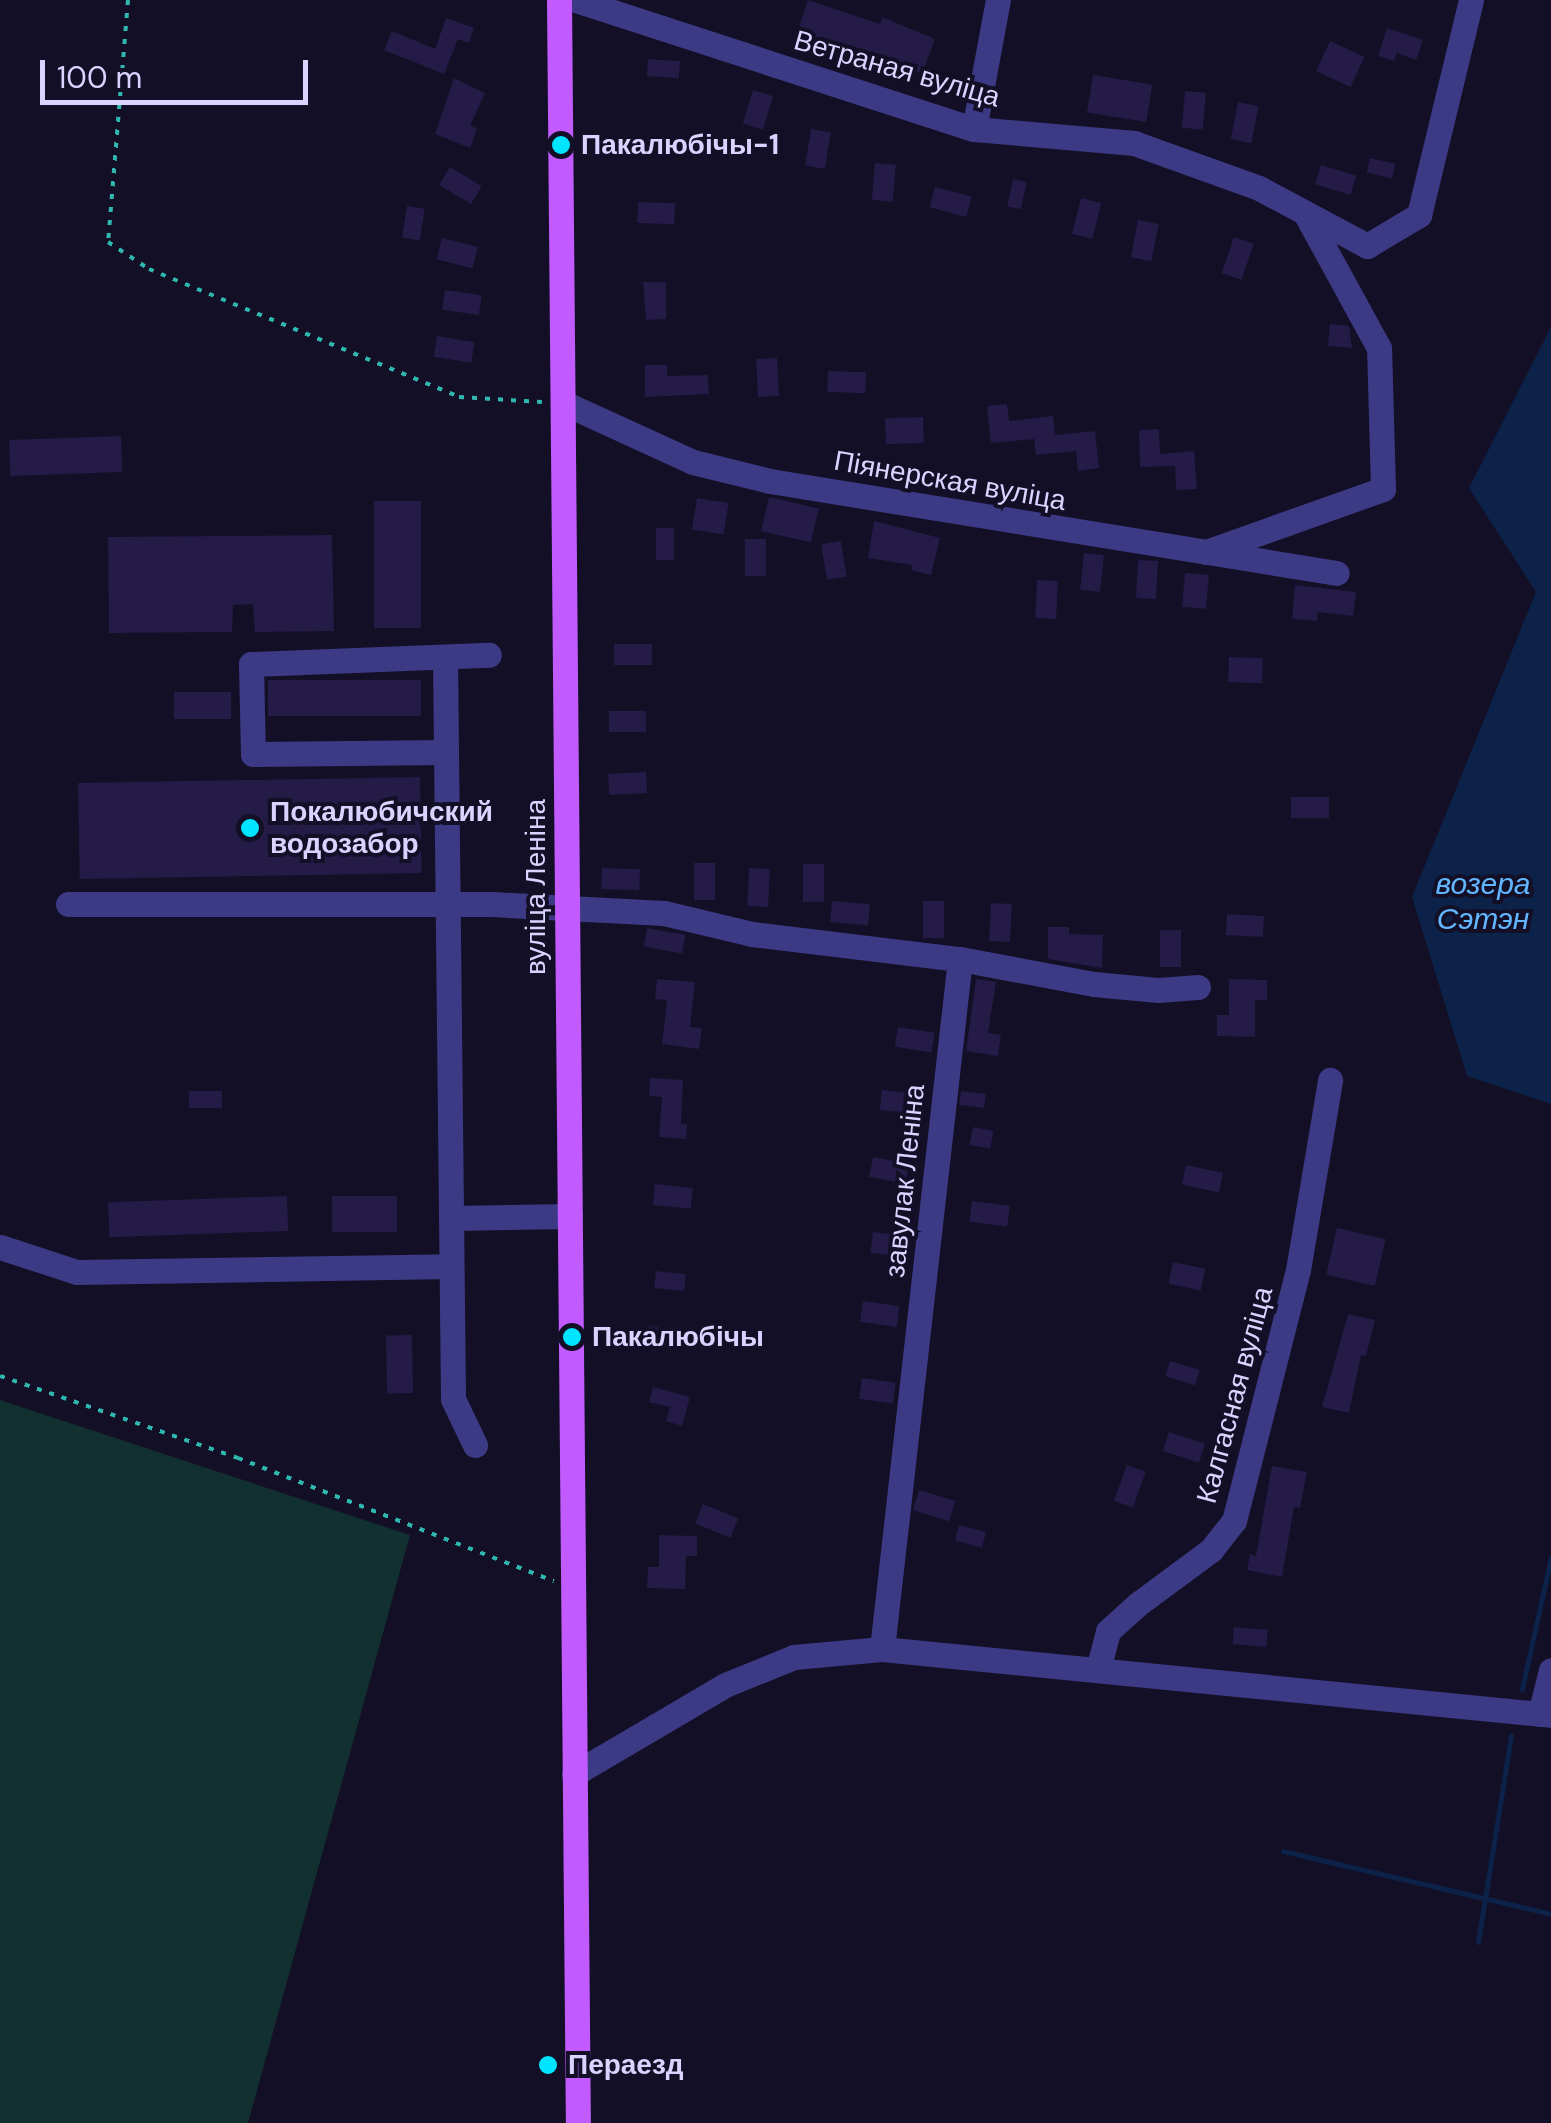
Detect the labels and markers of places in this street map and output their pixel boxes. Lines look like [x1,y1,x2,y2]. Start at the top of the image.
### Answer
place label: Пакалюбічы-1 [581,128,779,162]
marker: Пакалюбічы-1 [550,134,572,156]
place label: Покалюбичский водозабор [270,795,493,861]
marker: Покалюбичский водозабор [239,817,261,839]
place label: Пакалюбічы [592,1320,764,1354]
marker: Пакалюбічы [561,1326,583,1348]
place label: Пераезд [568,2048,684,2082]
marker: Пераезд [537,2054,559,2076]

